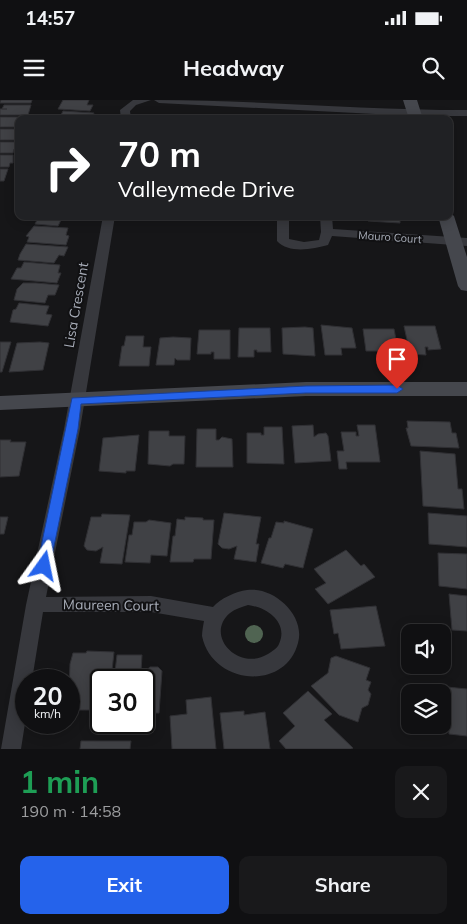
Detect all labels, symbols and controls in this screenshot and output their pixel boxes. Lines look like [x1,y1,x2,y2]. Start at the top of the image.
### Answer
text: 14:57 [25,6,75,30]
icon: menu [20,54,48,82]
text: Headway [183,54,284,82]
icon: search [419,54,447,82]
text: 70 m [118,132,201,176]
icon: right [35,135,100,200]
text: Valleymede Drive [118,175,295,203]
street label: Mauro Court [358,228,422,246]
street label: Lisa Crescent [60,261,92,349]
pin [376,338,418,389]
icon: arrive [383,345,411,373]
position arrow [17,539,69,591]
street label: Maureen Court [63,595,159,615]
map controls [401,624,451,734]
button: sound [401,624,451,674]
speed limit sign: 30 [90,669,155,734]
text: 20 [32,680,63,711]
button: layers [401,684,451,734]
text: km/h [34,706,61,721]
text: 1 min [20,763,99,801]
button: close [395,766,447,818]
text: 190 m · 14:58 [20,801,121,821]
button: Exit [20,856,229,914]
button: Share [239,856,447,914]

